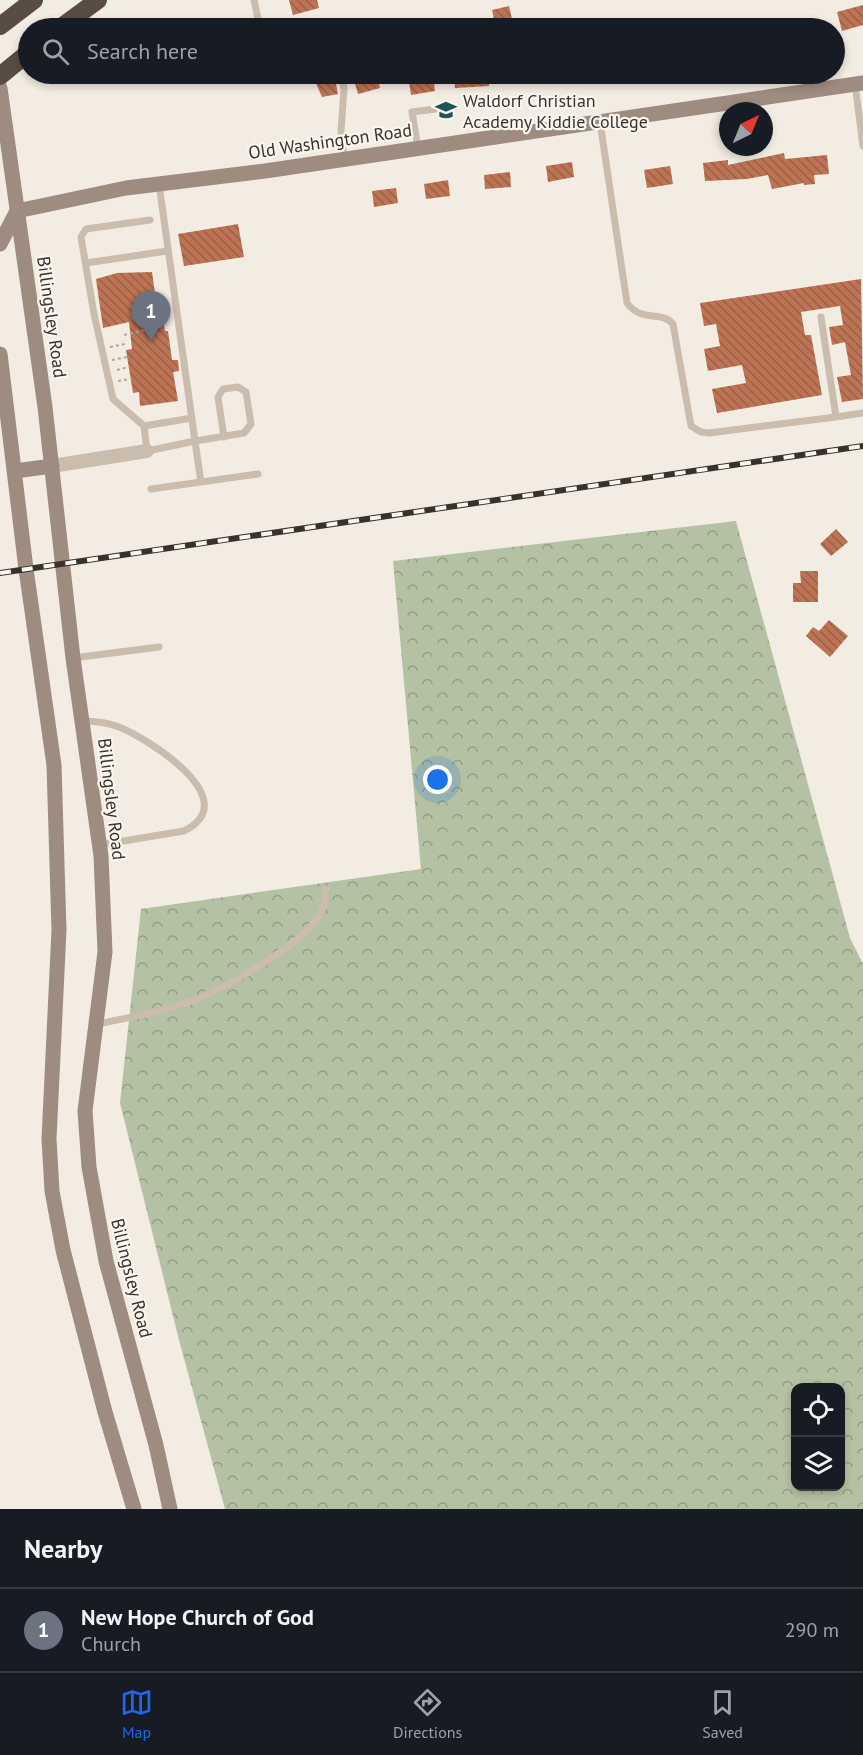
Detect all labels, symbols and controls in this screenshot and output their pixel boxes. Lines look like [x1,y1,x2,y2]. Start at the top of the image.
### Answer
search box [18,18,845,84]
icon: search [39,35,72,68]
text: Search here [87,37,198,65]
place label: Waldorf Christian Academy Kiddie College [463,89,648,133]
school or university icon: Waldorf Christian Academy Kiddie College [434,98,458,122]
north arrow [719,102,773,156]
street label: Old Washington Road [247,118,413,164]
street label: Billingsley Road [32,255,72,379]
pin: 1 [132,292,170,341]
street label: Billingsley Road [93,737,131,861]
your location [423,765,452,794]
street label: Billingsley Road [106,1216,158,1340]
map controls [791,1383,845,1491]
button: locate [791,1383,845,1437]
button: layers [791,1437,845,1491]
text: Nearby [24,1532,102,1565]
text: New Hope Church of God [81,1603,314,1631]
text: 1 [38,1617,49,1643]
text: 290 m [785,1617,839,1643]
text: Church [81,1631,141,1657]
tab: Map [120,1686,153,1742]
tab: Directions [393,1686,462,1742]
tab: Saved [702,1686,743,1742]

